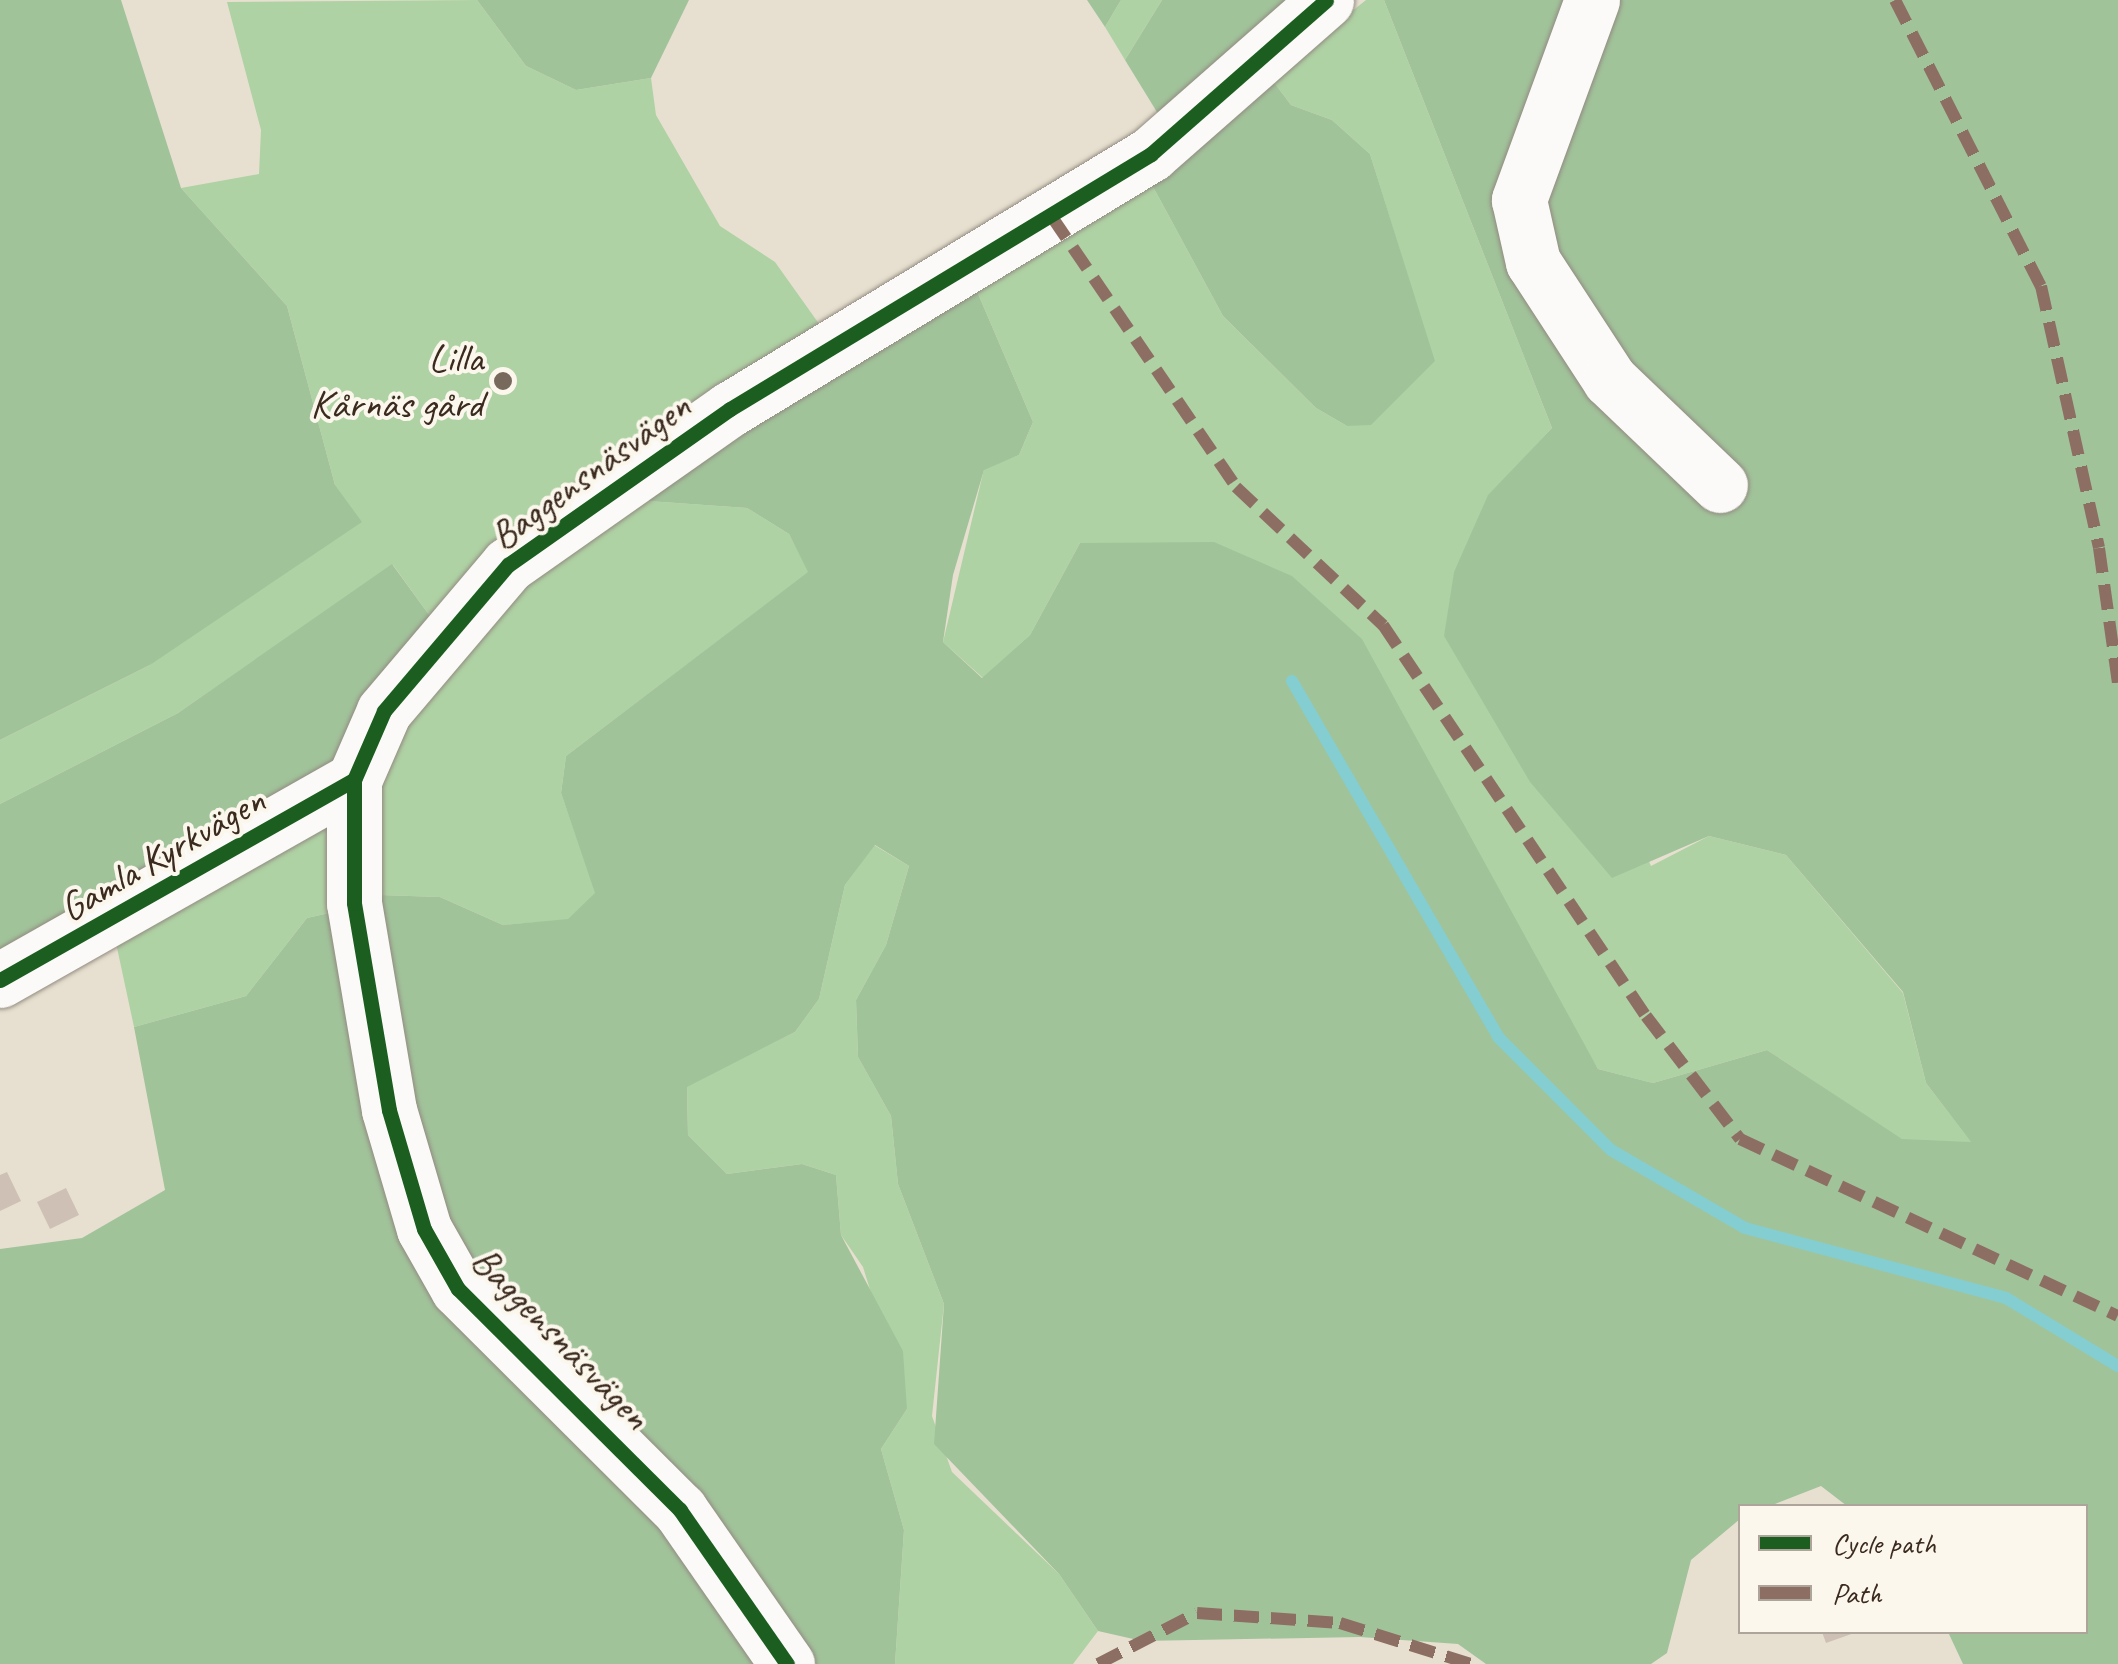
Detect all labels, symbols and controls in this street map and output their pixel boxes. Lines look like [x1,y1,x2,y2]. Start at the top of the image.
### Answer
place label: Lilla Kårnäs gård [311,334,483,428]
marker: Lilla Kårnäs gård [492,370,514,392]
street label: Baggensnäsvägen [480,382,700,560]
street label: Gamla Kyrkvägen [51,776,273,932]
street label: Baggensnäsvägen [462,1236,660,1440]
legend [1738,1504,2088,1634]
text: Cycle path [1832,1524,1936,1562]
text: Path [1832,1574,1881,1612]

